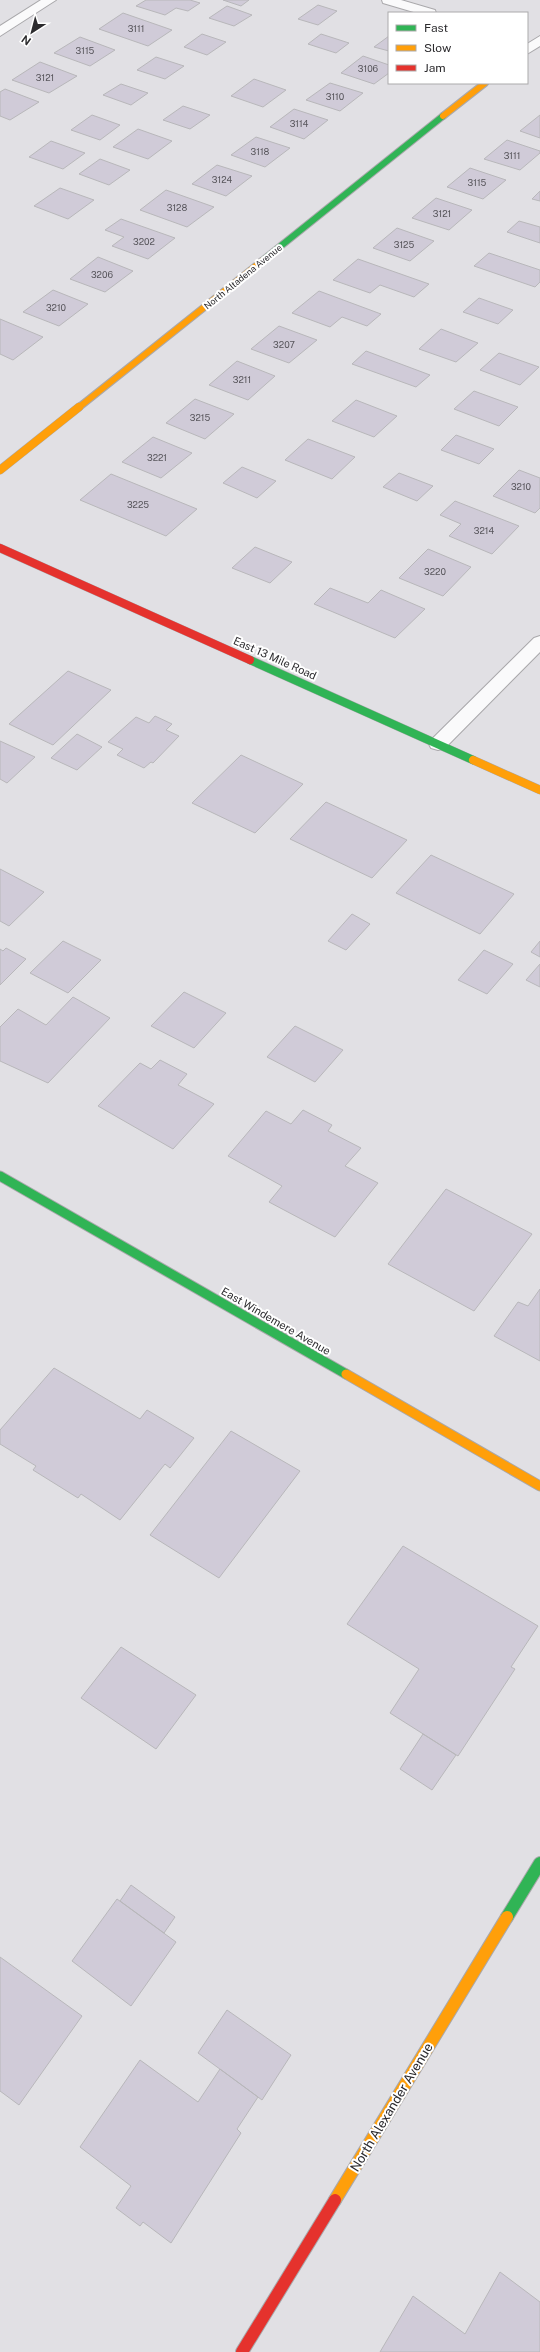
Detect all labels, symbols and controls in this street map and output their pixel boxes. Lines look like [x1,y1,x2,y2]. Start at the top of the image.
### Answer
north arrow [12,12,52,52]
legend [388,12,528,84]
text: Fast [424,21,449,35]
house number: 3111 [128,23,144,34]
text: N [19,33,33,47]
text: Slow [424,41,452,55]
house number: 3115 [76,45,95,56]
text: Jam [424,61,446,75]
house number: 3106 [358,63,379,74]
house number: 3121 [36,72,54,83]
house number: 3110 [326,91,345,102]
house number: 3114 [290,118,309,129]
house number: 3118 [251,146,270,157]
house number: 3111 [504,150,520,161]
house number: 3124 [212,174,233,185]
house number: 3115 [468,177,487,188]
house number: 3128 [167,202,187,213]
house number: 3121 [433,208,451,219]
house number: 3202 [133,236,155,247]
house number: 3125 [394,239,414,250]
street label: North Altadena Avenue [202,242,284,311]
house number: 3206 [91,269,113,280]
house number: 3210 [46,302,67,313]
house number: 3207 [273,339,295,350]
house number: 3211 [233,374,251,385]
house number: 3215 [190,412,210,423]
house number: 3221 [147,452,167,463]
house number: 3210 [511,481,532,492]
house number: 3225 [127,499,149,510]
house number: 3214 [474,525,495,536]
house number: 3220 [424,566,446,577]
street label: East 13 Mile Road [232,634,318,682]
street label: East Windemere Avenue [219,1285,333,1357]
street label: North Alexander Avenue [347,2040,436,2174]

